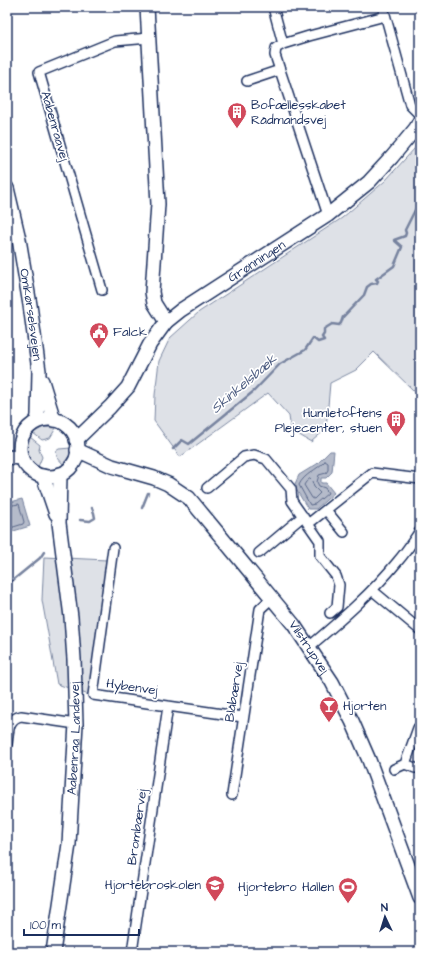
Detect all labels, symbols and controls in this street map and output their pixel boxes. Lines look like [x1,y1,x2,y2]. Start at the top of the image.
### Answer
street label: Aabenraavej [36,89,74,164]
place label: Bofællesskabet Rådmandsvej [251,96,346,129]
building icon: Bofællesskabet Rådmandsvej [226,101,248,129]
street label: Grønningen [224,236,289,286]
street label: Omkørselsvejen [15,267,47,362]
public building icon: Falck [88,321,110,349]
place label: Falck [113,323,147,341]
water label: Skinkelsbæk [207,349,282,418]
place label: Humletoftens Plejecenter, stuen [275,404,382,437]
building icon: Humletoftens Plejecenter, stuen [385,409,407,437]
street label: Vilstrupvej [284,617,334,678]
street label: Blåbærvej [220,660,248,723]
street label: Hybenvej [105,674,160,701]
street label: Aabenraa Landevej [63,681,85,796]
bar icon: Hjorten [318,695,340,723]
place label: Hjorten [343,697,387,715]
street label: Brombærvej [123,787,151,866]
school or university icon: Hjortebroskolen [204,874,226,902]
place label: Hjortebroskolen [105,876,201,894]
sports icon: Hjortebro Hallen [337,876,359,904]
place label: Hjortebro Hallen [238,878,334,896]
north arrow [365,897,405,937]
text: N [380,900,388,915]
scale bar [24,911,139,937]
text: 100 m [30,917,61,934]

